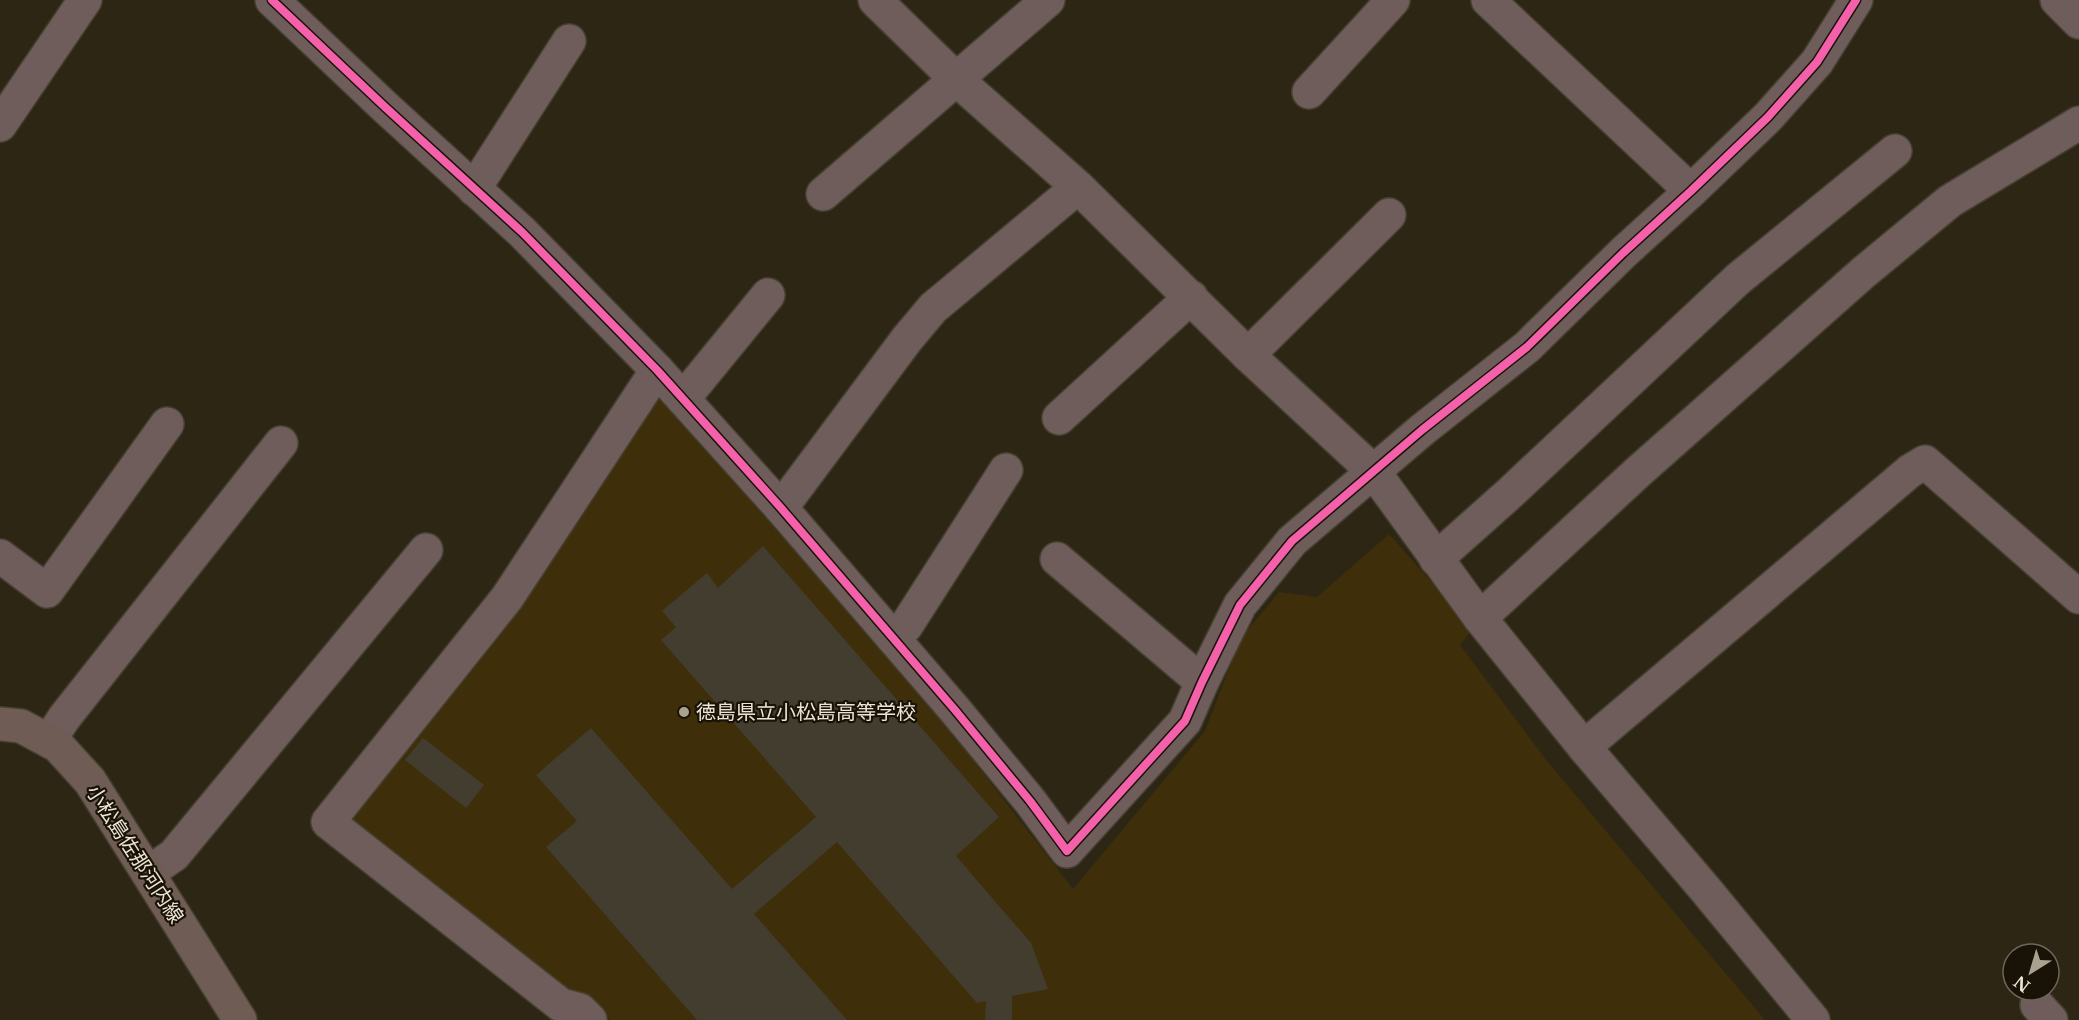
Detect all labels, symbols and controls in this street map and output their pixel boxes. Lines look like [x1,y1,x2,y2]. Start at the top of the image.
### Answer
place label: 徳島県立小松島高等学校 [696,700,916,724]
marker: 徳島県立小松島高等学校 [677,705,691,719]
street label: 小松島佐那河内線 [81,780,189,928]
north arrow [2001,942,2061,1002]
text: N [2010,971,2034,996]

